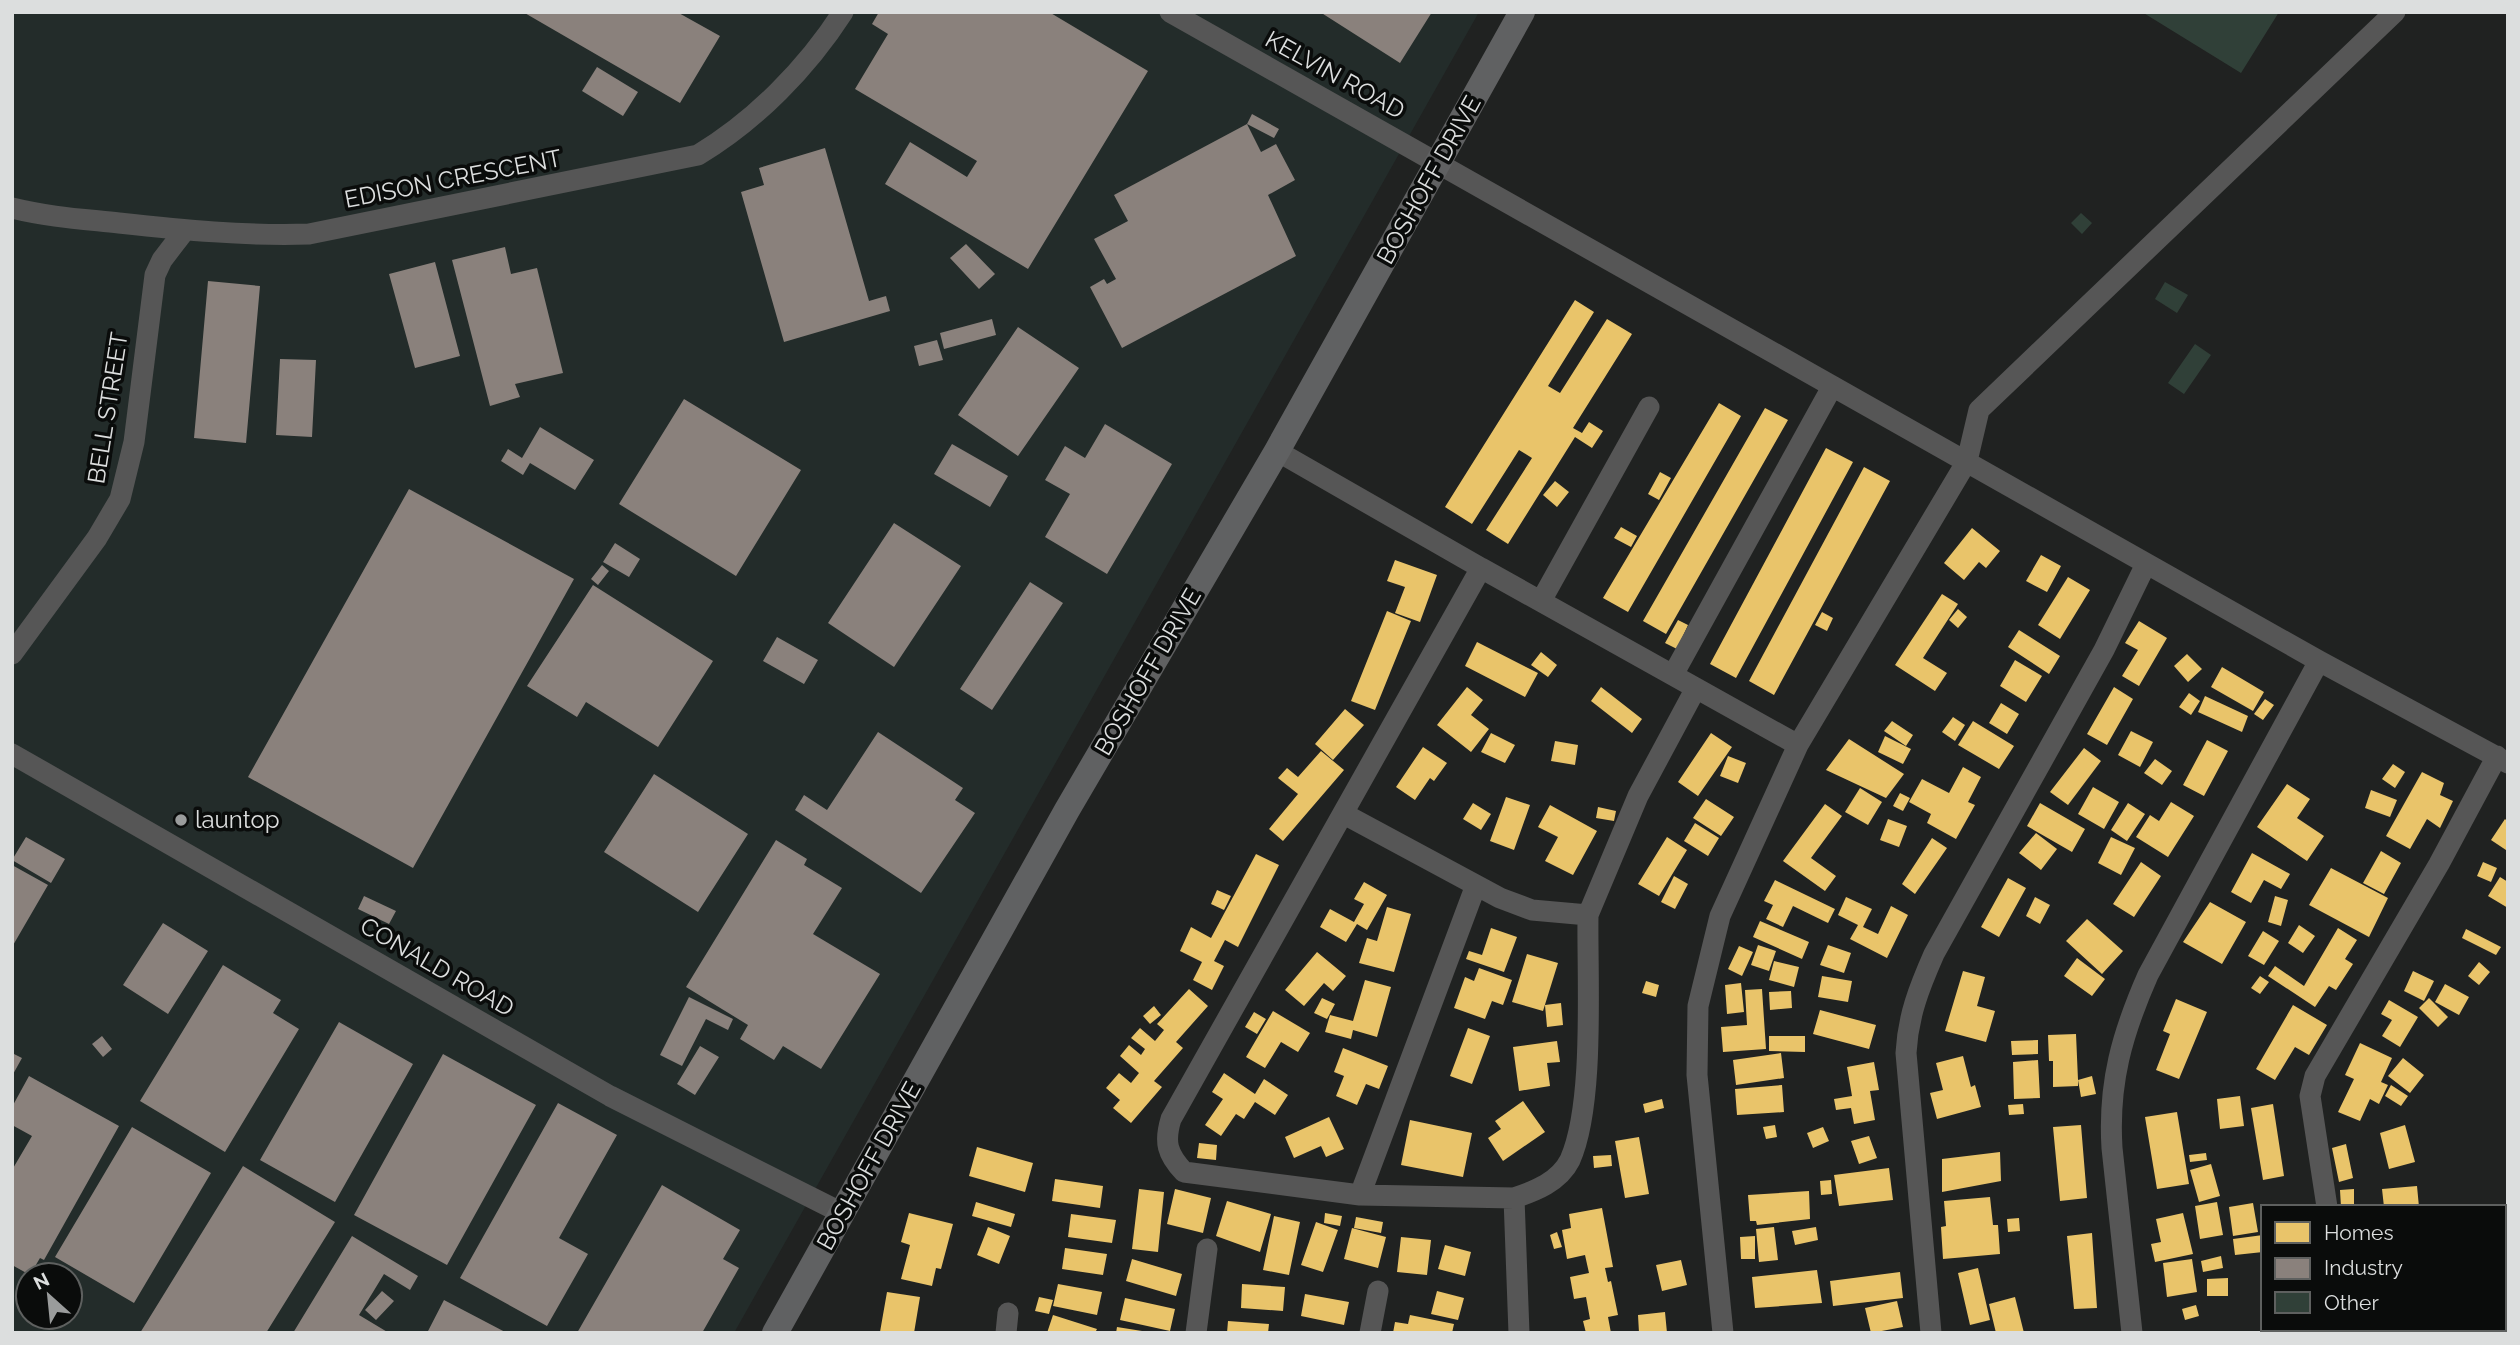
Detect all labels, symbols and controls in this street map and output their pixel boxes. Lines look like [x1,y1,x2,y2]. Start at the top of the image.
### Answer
street label: KELVIN ROAD [1260,24,1410,125]
street label: BOSHOFF DRIVE [1370,91,1487,269]
street label: EDISON CRESCENT [342,143,564,214]
street label: BELL STREET [81,330,134,486]
street label: BOSHOFF DRIVE [1088,583,1207,760]
place label: launtop [195,805,280,834]
marker: launtop [173,812,189,828]
street label: CONALD ROAD [355,911,519,1022]
street label: BOSHOFF DRIVE [810,1077,927,1255]
legend [2261,1205,2506,1331]
text: Homes [2324,1220,2394,1245]
text: Industry [2324,1255,2403,1280]
north arrow [14,1261,84,1331]
text: N [30,1268,53,1294]
text: Other [2324,1290,2379,1315]

